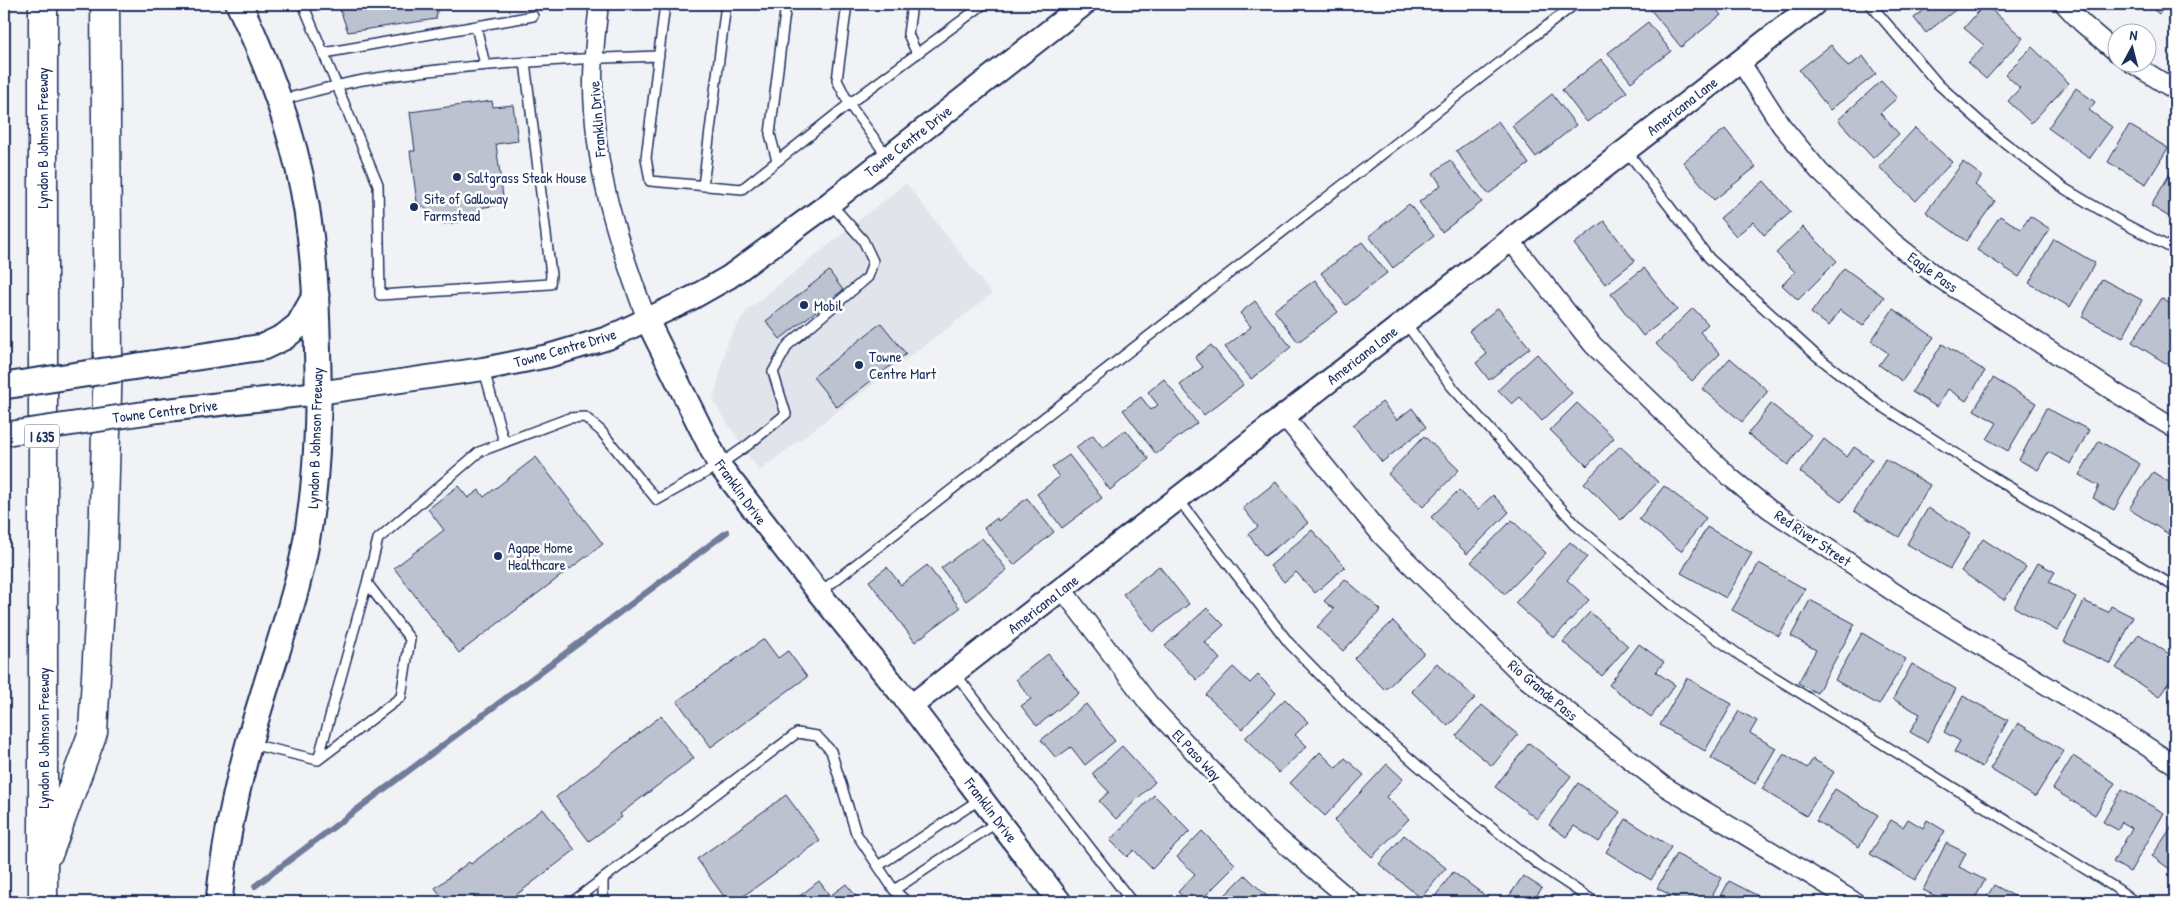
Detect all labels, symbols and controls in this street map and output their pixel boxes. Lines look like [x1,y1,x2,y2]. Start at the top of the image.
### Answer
north arrow [2106,22,2156,72]
text: N [2129,25,2139,45]
street label: Lyndon B Johnson Freeway [32,67,53,209]
street label: Americana Lane [1642,72,1722,140]
street label: Franklin Drive [583,80,611,159]
street label: Towne Centre Drive [860,100,956,182]
place label: Saltgrass Steak House [467,167,587,188]
marker: Saltgrass Steak House [451,171,463,183]
place label: Site of Galloway Farmstead [423,188,508,226]
marker: Site of Galloway Farmstead [408,201,420,213]
street label: Eagle Pass [1904,247,1963,297]
place label: Mobil [814,295,843,316]
marker: Mobil [798,299,810,311]
street label: Americana Lane [1322,321,1402,389]
street label: Towne Centre Drive [511,323,619,373]
place label: Towne Centre Mart [869,346,937,384]
marker: Towne Centre Mart [853,359,865,371]
street label: Lyndon B Johnson Freeway [302,367,328,509]
street label: Towne Centre Drive [111,394,219,428]
road number: I 635 [24,424,60,448]
street label: Franklin Drive [710,454,772,529]
street label: Red River Street [1770,505,1856,572]
place label: Agape Home Healthcare [508,537,573,575]
marker: Agape Home Healthcare [492,550,504,562]
street label: Americana Lane [1003,570,1083,638]
street label: Rio Grande Pass [1504,655,1583,726]
street label: Lyndon B Johnson Freeway [33,667,54,809]
street label: El Paso Way [1168,724,1226,786]
street label: Franklin Drive [959,772,1022,847]

